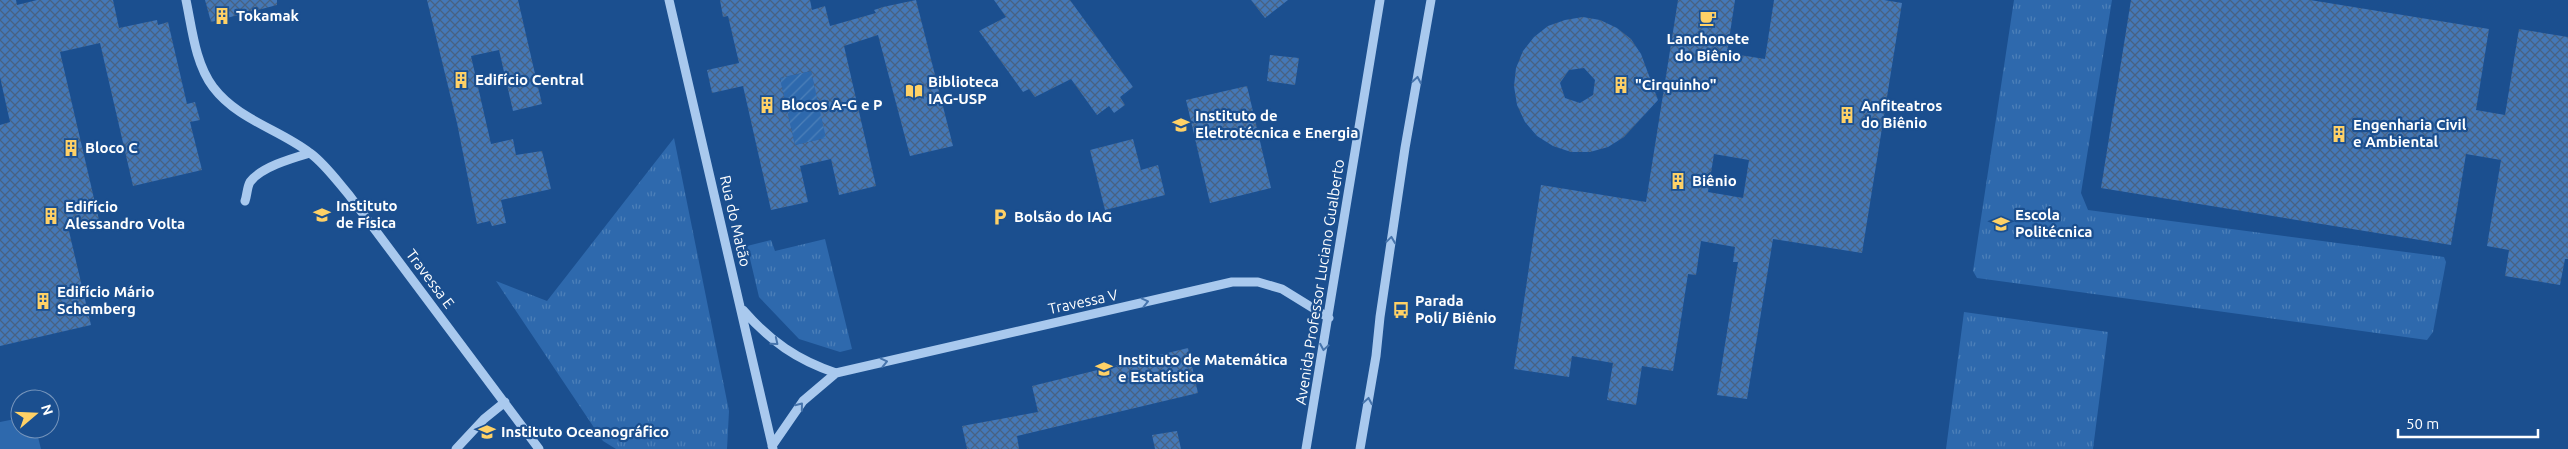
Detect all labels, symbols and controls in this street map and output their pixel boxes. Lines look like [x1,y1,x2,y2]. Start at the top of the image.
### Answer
building icon: Tokamak [212,6,232,26]
place label: Tokamak [236,7,300,24]
cafe icon: Lanchonete do Biênio [1698,8,1718,28]
place label: Lanchonete do Biênio [1667,30,1749,64]
building icon: Edifício Central [451,70,471,90]
place label: Edifício Central [475,71,584,88]
place label: Biblioteca IAG-USP [928,73,999,107]
one-way arrow [1411,75,1421,84]
building icon: "Cirquinho" [1611,75,1631,95]
place label: "Cirquinho" [1635,76,1716,93]
library icon: Biblioteca IAG-USP [904,81,924,101]
building icon: Blocos A-G e P [757,95,777,115]
place label: Blocos A-G e P [781,96,883,113]
place label: Anfiteatros do Biênio [1861,97,1942,131]
building icon: Anfiteatros do Biênio [1837,105,1857,125]
place label: Instituto de Eletrotécnica e Energia [1195,107,1358,141]
school or university icon: Instituto de Eletrotécnica e Energia [1171,115,1191,135]
place label: Engenharia Civil e Ambiental [2353,116,2467,150]
building icon: Engenharia Civil e Ambiental [2329,124,2349,144]
building icon: Bloco C [61,138,81,158]
place label: Bloco C [85,139,138,156]
street label: Avenida Professor Luciano Gualberto [1292,158,1347,406]
building icon: Biênio [1668,171,1688,191]
place label: Biênio [1692,172,1737,189]
street label: Rua do Matão [717,174,754,268]
place label: Instituto de Física [336,197,398,231]
place label: Edifício Alessandro Volta [65,198,185,232]
school or university icon: Instituto de Física [312,205,332,225]
building icon: Edifício Alessandro Volta [41,206,61,226]
place label: Escola Politécnica [2015,206,2092,240]
parking icon: Bolsão do IAG [990,207,1010,227]
place label: Bolsão do IAG [1014,208,1112,225]
school or university icon: Escola Politécnica [1991,214,2011,234]
one-way arrow [1385,236,1396,244]
street label: Travessa E [403,246,458,312]
place label: Edifício Mário Schemberg [57,283,155,317]
street label: Travessa V [1047,286,1120,317]
building icon: Edifício Mário Schemberg [33,291,53,311]
place label: Parada Poli/ Biênio [1415,292,1497,326]
one-way arrow [1140,298,1149,308]
bus stop icon: Parada Poli/ Biênio [1391,300,1411,320]
one-way arrow [769,337,778,345]
one-way arrow [1319,343,1329,351]
place label: Instituto de Matemática e Estatística [1118,351,1288,385]
one-way arrow [879,357,888,368]
school or university icon: Instituto de Matemática e Estatística [1094,359,1114,379]
north arrow [10,389,60,439]
one-way arrow [1362,396,1372,405]
text: N [38,402,57,417]
one-way arrow [794,403,802,412]
scale bar [2398,406,2538,438]
text: 50 m [2406,415,2439,432]
school or university icon: Instituto Oceanográfico [477,422,497,442]
place label: Instituto Oceanográfico [501,423,669,440]

